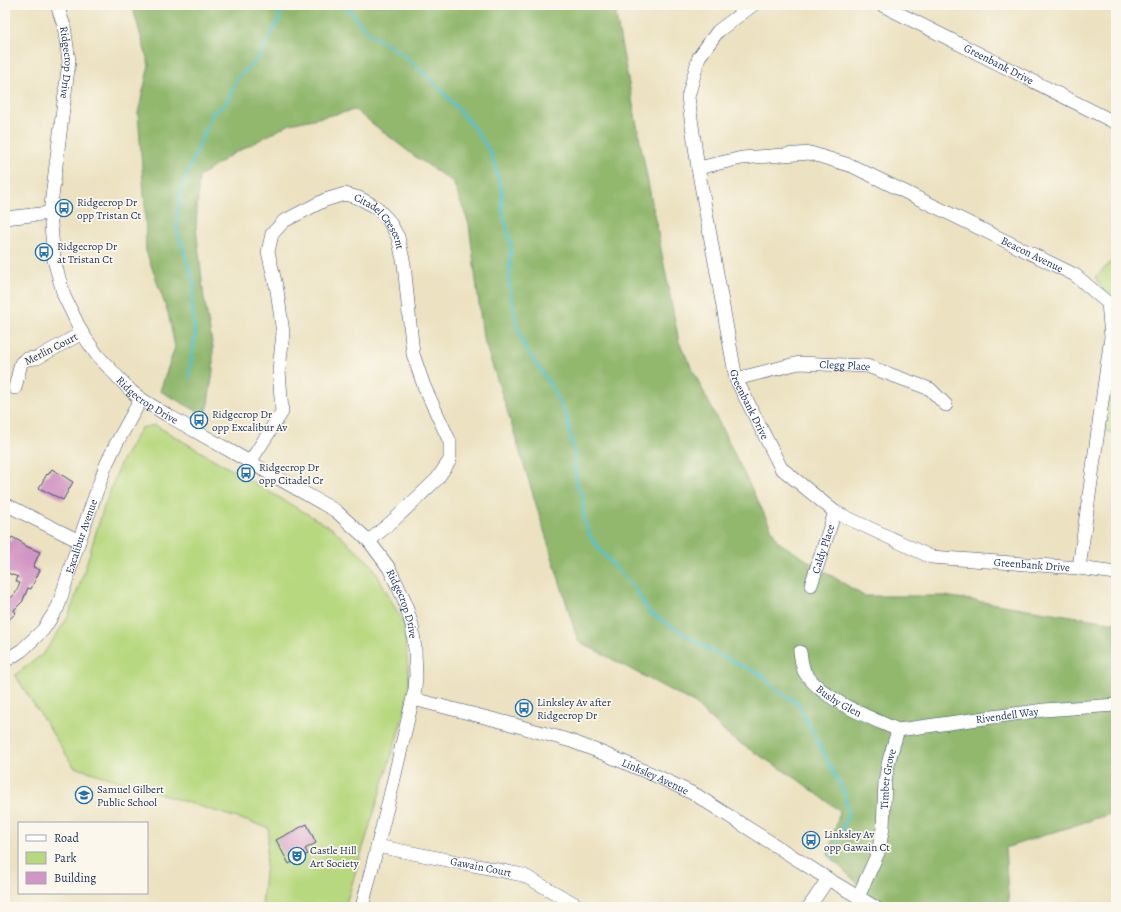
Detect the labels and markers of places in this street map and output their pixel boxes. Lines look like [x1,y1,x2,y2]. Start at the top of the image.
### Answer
place label: Ridgecrop Dr opp Tristan Ct [77,195,142,223]
bus stop icon: Ridgecrop Dr opp Tristan Ct [54,198,74,218]
place label: Ridgecrop Dr at Tristan Ct [57,239,117,267]
bus stop icon: Ridgecrop Dr at Tristan Ct [34,242,54,262]
place label: Ridgecrop Dr opp Excalibur Av [212,407,287,435]
bus stop icon: Ridgecrop Dr opp Excalibur Av [189,410,209,430]
place label: Ridgecrop Dr opp Citadel Cr [259,460,323,488]
bus stop icon: Ridgecrop Dr opp Citadel Cr [236,463,256,483]
place label: Linksley Av after Ridgecrop Dr [537,695,611,723]
bus stop icon: Linksley Av after Ridgecrop Dr [514,698,534,718]
place label: Samuel Gilbert Public School [97,782,164,810]
school or university icon: Samuel Gilbert Public School [74,785,94,805]
place label: Linksley Av opp Gawain Ct [824,827,890,855]
bus stop icon: Linksley Av opp Gawain Ct [801,830,821,850]
place label: Castle Hill Art Society [309,843,359,871]
theatre icon: Castle Hill Art Society [287,846,307,866]

